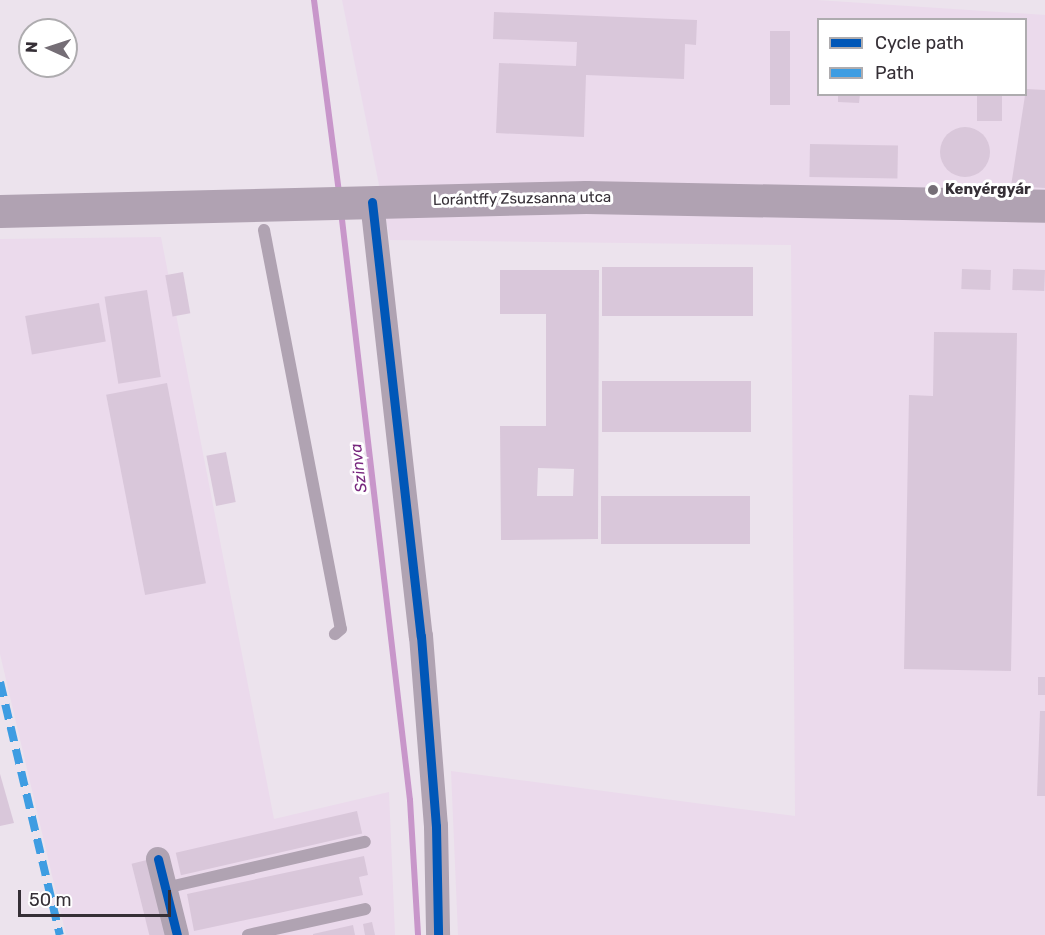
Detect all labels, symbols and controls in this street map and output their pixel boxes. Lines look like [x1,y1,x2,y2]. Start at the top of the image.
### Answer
north arrow [18,18,78,78]
legend [817,18,1027,96]
text: Cycle path [875,32,964,54]
text: N [22,41,41,53]
text: Path [875,62,914,84]
place label: Kenyérgyár [945,181,1031,199]
marker: Kenyérgyár [926,183,940,197]
street label: Lorántffy Zsuzsanna utca [433,188,611,210]
water label: Szinva [346,442,372,494]
scale bar [21,878,174,916]
text: 50 m [29,889,72,911]

